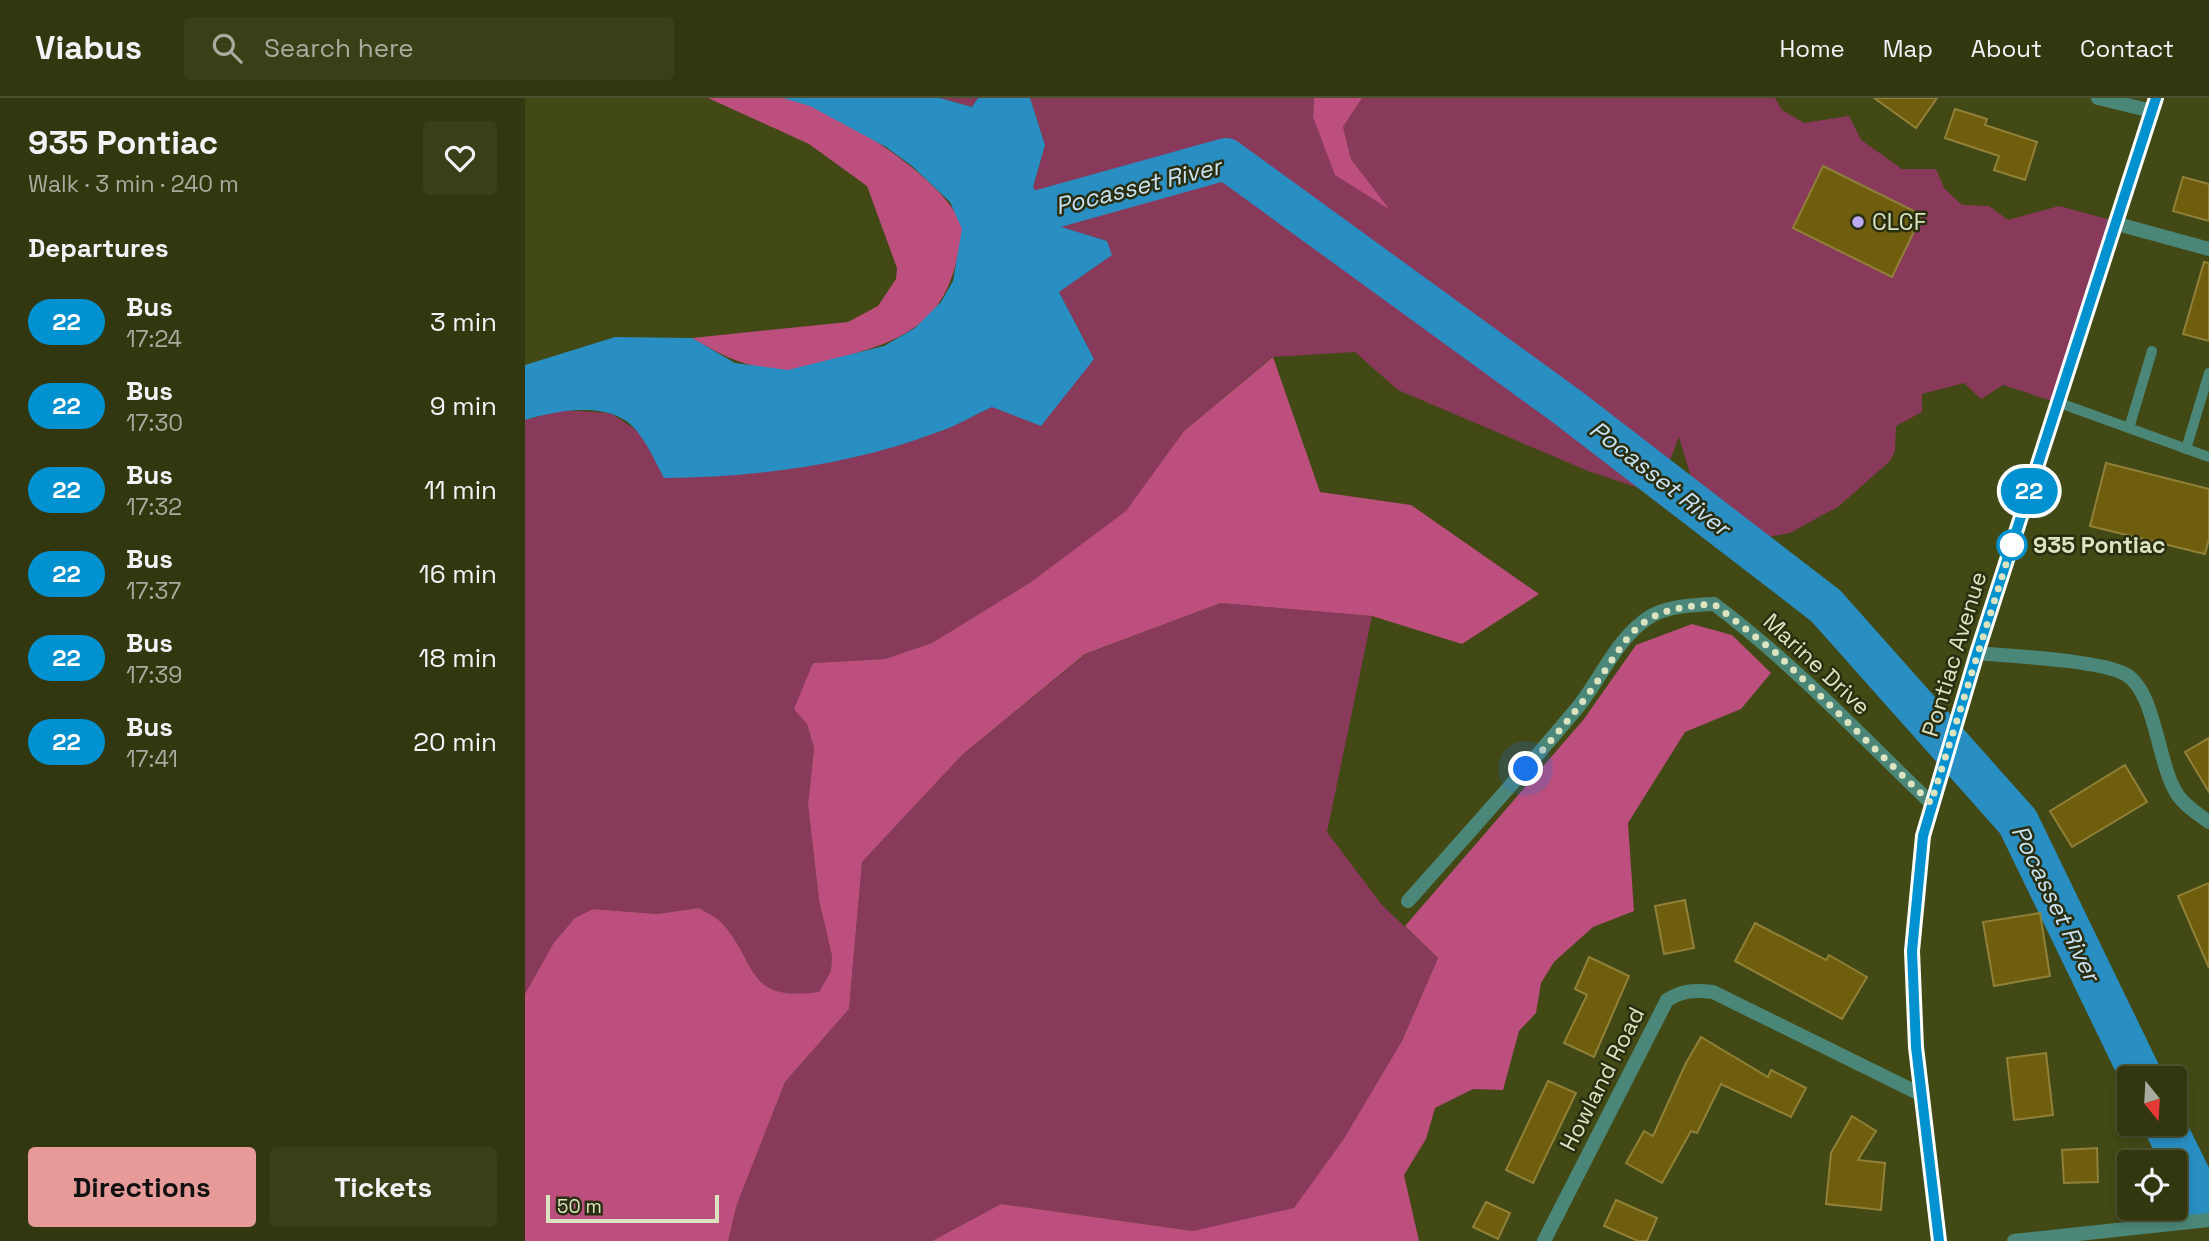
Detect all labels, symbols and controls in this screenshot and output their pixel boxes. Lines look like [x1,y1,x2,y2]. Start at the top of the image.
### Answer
search box [184,17,674,80]
text: Viabus [35,27,142,69]
icon: search [208,29,246,67]
text: Search here [264,31,414,65]
text: Home [1779,33,1845,64]
text: Map [1883,33,1933,64]
text: About [1971,33,2042,64]
text: Contact [2080,33,2174,64]
button: heart [423,121,497,195]
text: 935 Pontiac [28,122,218,164]
water label: Pocasset River [1052,150,1227,222]
text: Walk · 3 min · 240 m [28,169,239,199]
place label: CLCF [1872,207,1926,237]
marker: CLCF [1850,214,1866,230]
text: Departures [28,231,169,265]
text: Bus [126,290,173,324]
text: 3 min [430,305,497,339]
text: 22 [52,306,81,337]
text: 17:24 [126,324,182,354]
text: Bus [126,374,173,408]
text: 9 min [430,389,497,423]
text: 22 [52,390,81,421]
text: 17:30 [126,408,183,438]
water label: Pocasset River [1584,413,1739,544]
text: Bus [126,458,173,492]
line badge: 22 [1997,468,2061,514]
text: 11 min [424,473,497,507]
text: 22 [52,474,81,505]
text: 22 [2015,475,2043,506]
text: 17:32 [126,492,182,522]
marker: 935 Pontiac [1997,530,2027,560]
place label: 935 Pontiac [2033,530,2166,560]
text: Bus [126,542,173,576]
text: 16 min [419,557,497,591]
text: 22 [52,558,81,589]
street label: Pontiac Avenue [1915,568,1993,740]
text: 17:37 [126,576,181,606]
street label: Marine Drive [1757,607,1877,721]
text: Bus [126,626,173,660]
text: 18 min [419,641,497,675]
text: 22 [52,642,81,673]
text: 17:39 [126,660,182,690]
text: Bus [126,710,173,744]
text: 20 min [413,725,497,759]
text: 22 [52,726,81,757]
text: 17:41 [126,744,178,774]
your location [1508,751,1543,786]
water label: Pocasset River [2005,820,2108,989]
street label: Howland Road [1553,1002,1651,1156]
north arrow [2117,1066,2187,1136]
map controls [2117,1066,2187,1220]
button: Directions [28,1147,256,1227]
button: Tickets [270,1147,497,1227]
button: locate [2117,1150,2187,1220]
scale bar [546,1192,719,1224]
text: 50 m [557,1194,602,1219]

